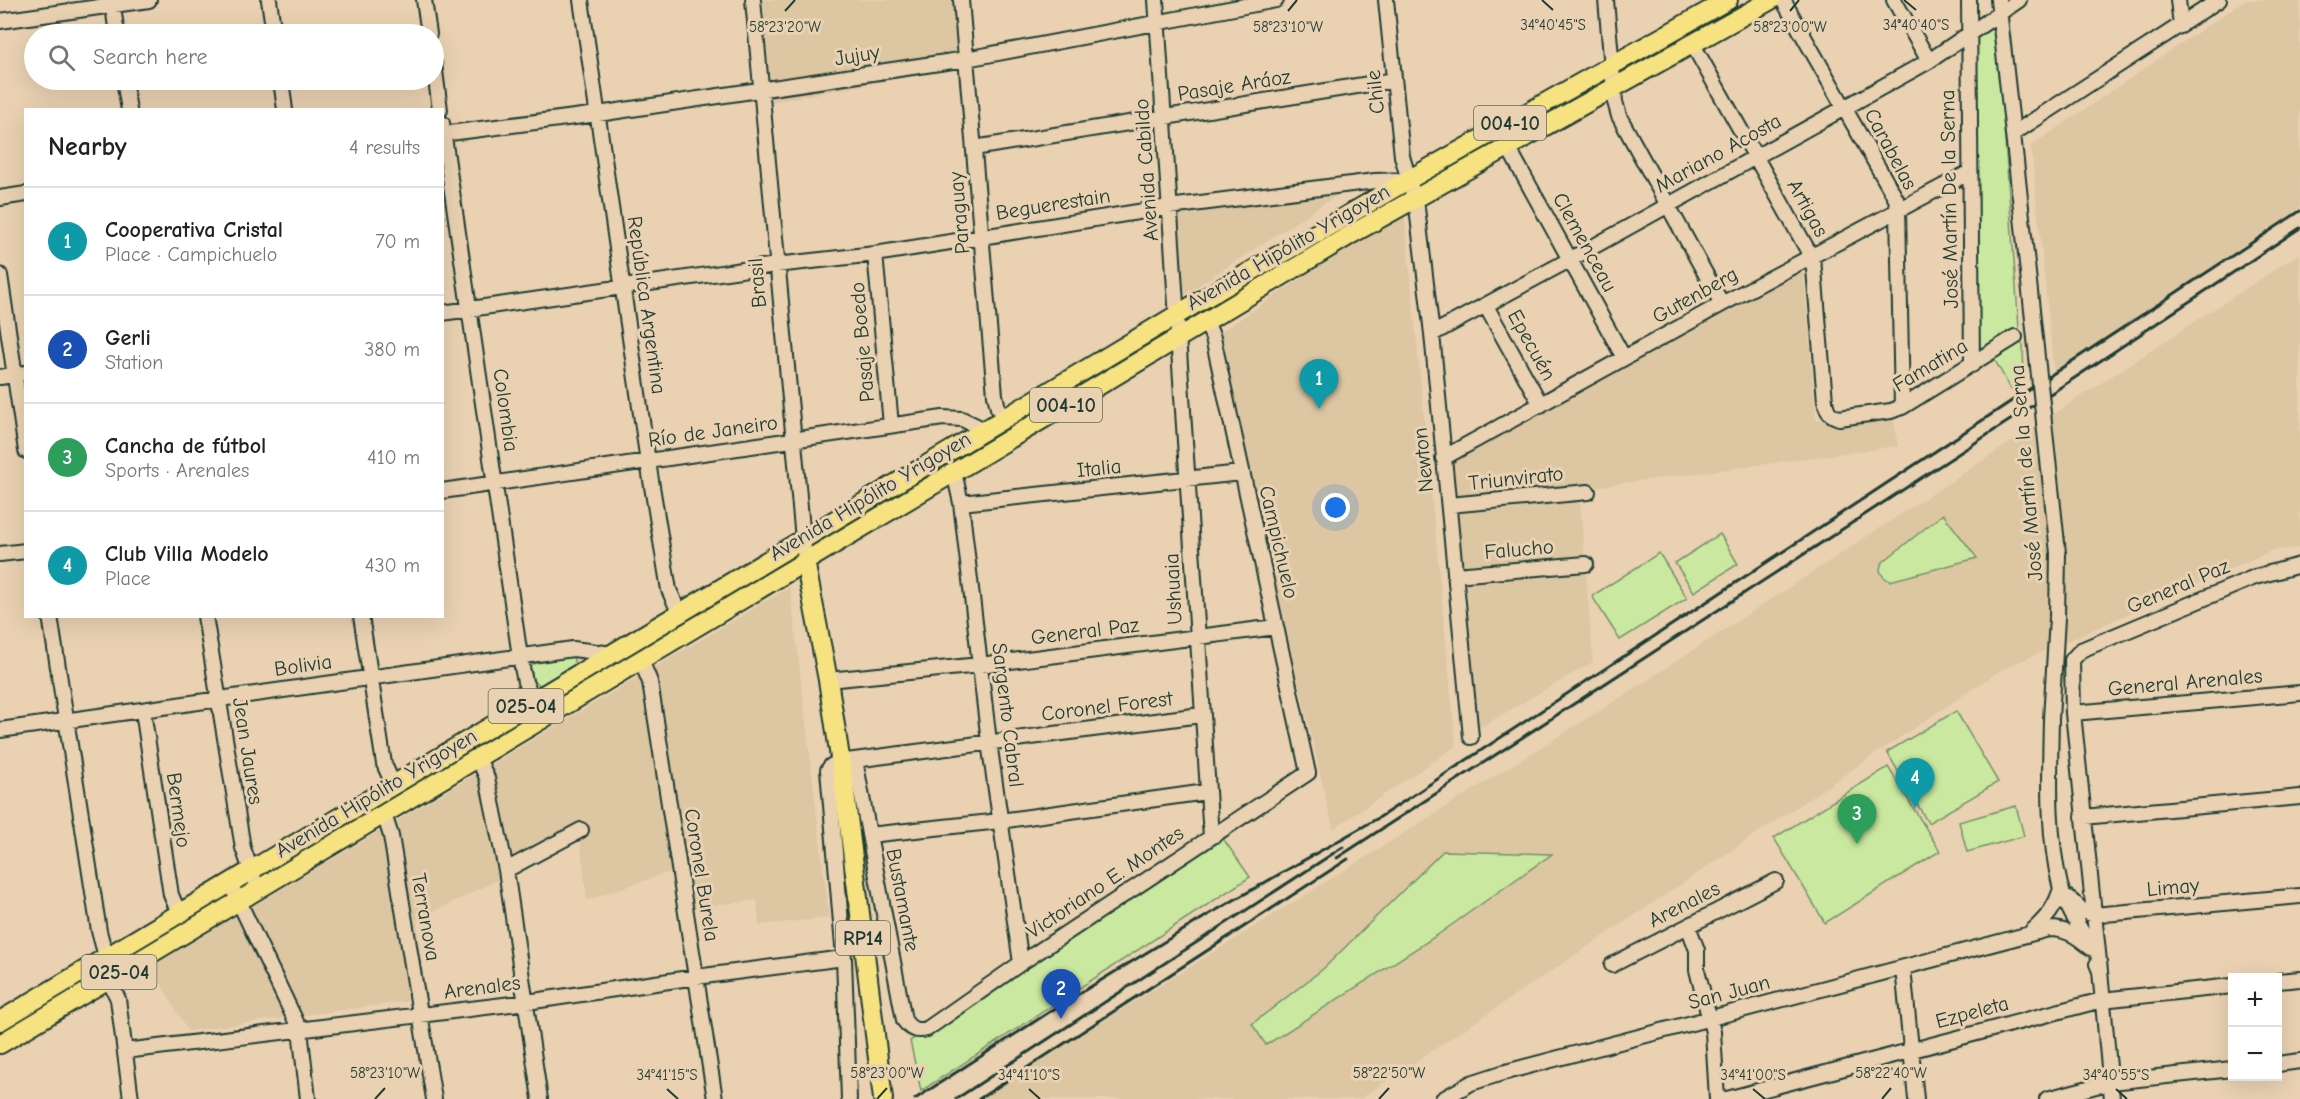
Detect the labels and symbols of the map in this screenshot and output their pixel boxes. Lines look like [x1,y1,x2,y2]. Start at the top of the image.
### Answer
text: 34°40'45"S [1520,16,1586,34]
text: 34°40'40"S [1883,16,1949,34]
text: 58°23'20"W [749,18,821,36]
text: 58°23'10"W [1253,18,1323,36]
text: 58°23'00"W [1753,18,1827,36]
street label: Jujuy [833,40,882,70]
street label: Pasaje Aráoz [1176,64,1292,106]
street label: Chile [1361,69,1389,115]
street label: José Martín De la Serna [1935,89,1963,309]
street label: Avenida Cabildo [1129,98,1163,242]
street label: Carabelas [1860,104,1922,194]
road number: 004-10 [1474,106,1546,140]
street label: Mariano Acosta [1651,108,1785,198]
street label: Paraguay [943,170,975,255]
street label: Artigas [1782,175,1834,241]
street label: Avenida Hipólito Yrigoyen [1182,179,1394,315]
street label: Beguerestain [994,183,1112,225]
street label: Clemenceau [1548,188,1622,296]
street label: República Argentina [623,214,671,396]
street label: Brasil [743,257,771,309]
street label: Gutenberg [1648,262,1742,328]
street label: Pasaje Boedo [845,281,879,403]
street label: Epecuén [1503,305,1561,385]
street label: Famatina [1888,333,1972,397]
pin: 1 [1300,360,1338,409]
street label: José Martín de la Serna [2005,364,2047,582]
street label: Colombia [488,367,524,453]
road number: 004-10 [1030,388,1102,422]
street label: Río de Janeiro [647,410,779,452]
street label: Avenida Hipólito Yrigoyen [765,426,975,566]
street label: Newton [1408,426,1438,494]
street label: Italia [1076,454,1122,482]
street label: Triunvirato [1467,461,1565,495]
street label: Campichuelo [1254,483,1304,601]
your location [1321,493,1350,522]
street label: Falucho [1483,534,1555,564]
street label: Ushuaia [1159,553,1187,625]
street label: General Paz [2123,554,2233,618]
street label: General Paz [1029,612,1141,650]
street label: Sargento Cabral [987,641,1029,789]
street label: Bolivia [273,649,333,681]
street label: General Arenales [2107,663,2263,701]
street label: Coronel Forest [1040,686,1175,726]
road number: 025-04 [488,689,564,723]
street label: Jean Jaures [228,696,268,806]
street label: Avenida Hipólito Yrigoyen [271,723,481,863]
pin: 4 [1896,758,1934,808]
street label: Bermejo [162,771,196,849]
pin: 3 [1838,794,1876,844]
street label: Coronel Burela [680,807,724,943]
street label: Victoriano E. Montes [1022,821,1188,943]
street label: Bustamante [881,846,925,954]
street label: Terranova [406,871,446,963]
street label: Limay [2146,873,2201,901]
street label: Arenales [1644,876,1724,932]
road number: RP14 [836,921,890,955]
road number: 025-04 [82,955,156,989]
street label: Arenales [442,970,522,1004]
pin: 2 [1042,970,1080,1019]
street label: San Juan [1685,970,1773,1014]
street label: Ezpeleta [1933,991,2011,1033]
text: 58°23'10"W [350,1064,420,1082]
text: 58°23'00"W [850,1064,924,1082]
text: 58°22'50"W [1353,1064,1425,1082]
text: 58°22'40"W [1855,1064,1927,1082]
text: 34°41'15"S [636,1066,698,1084]
text: 34°41'10"S [998,1066,1060,1084]
text: 34°41'00"S [1720,1066,1786,1084]
text: 34°40'55"S [2083,1066,2149,1084]

